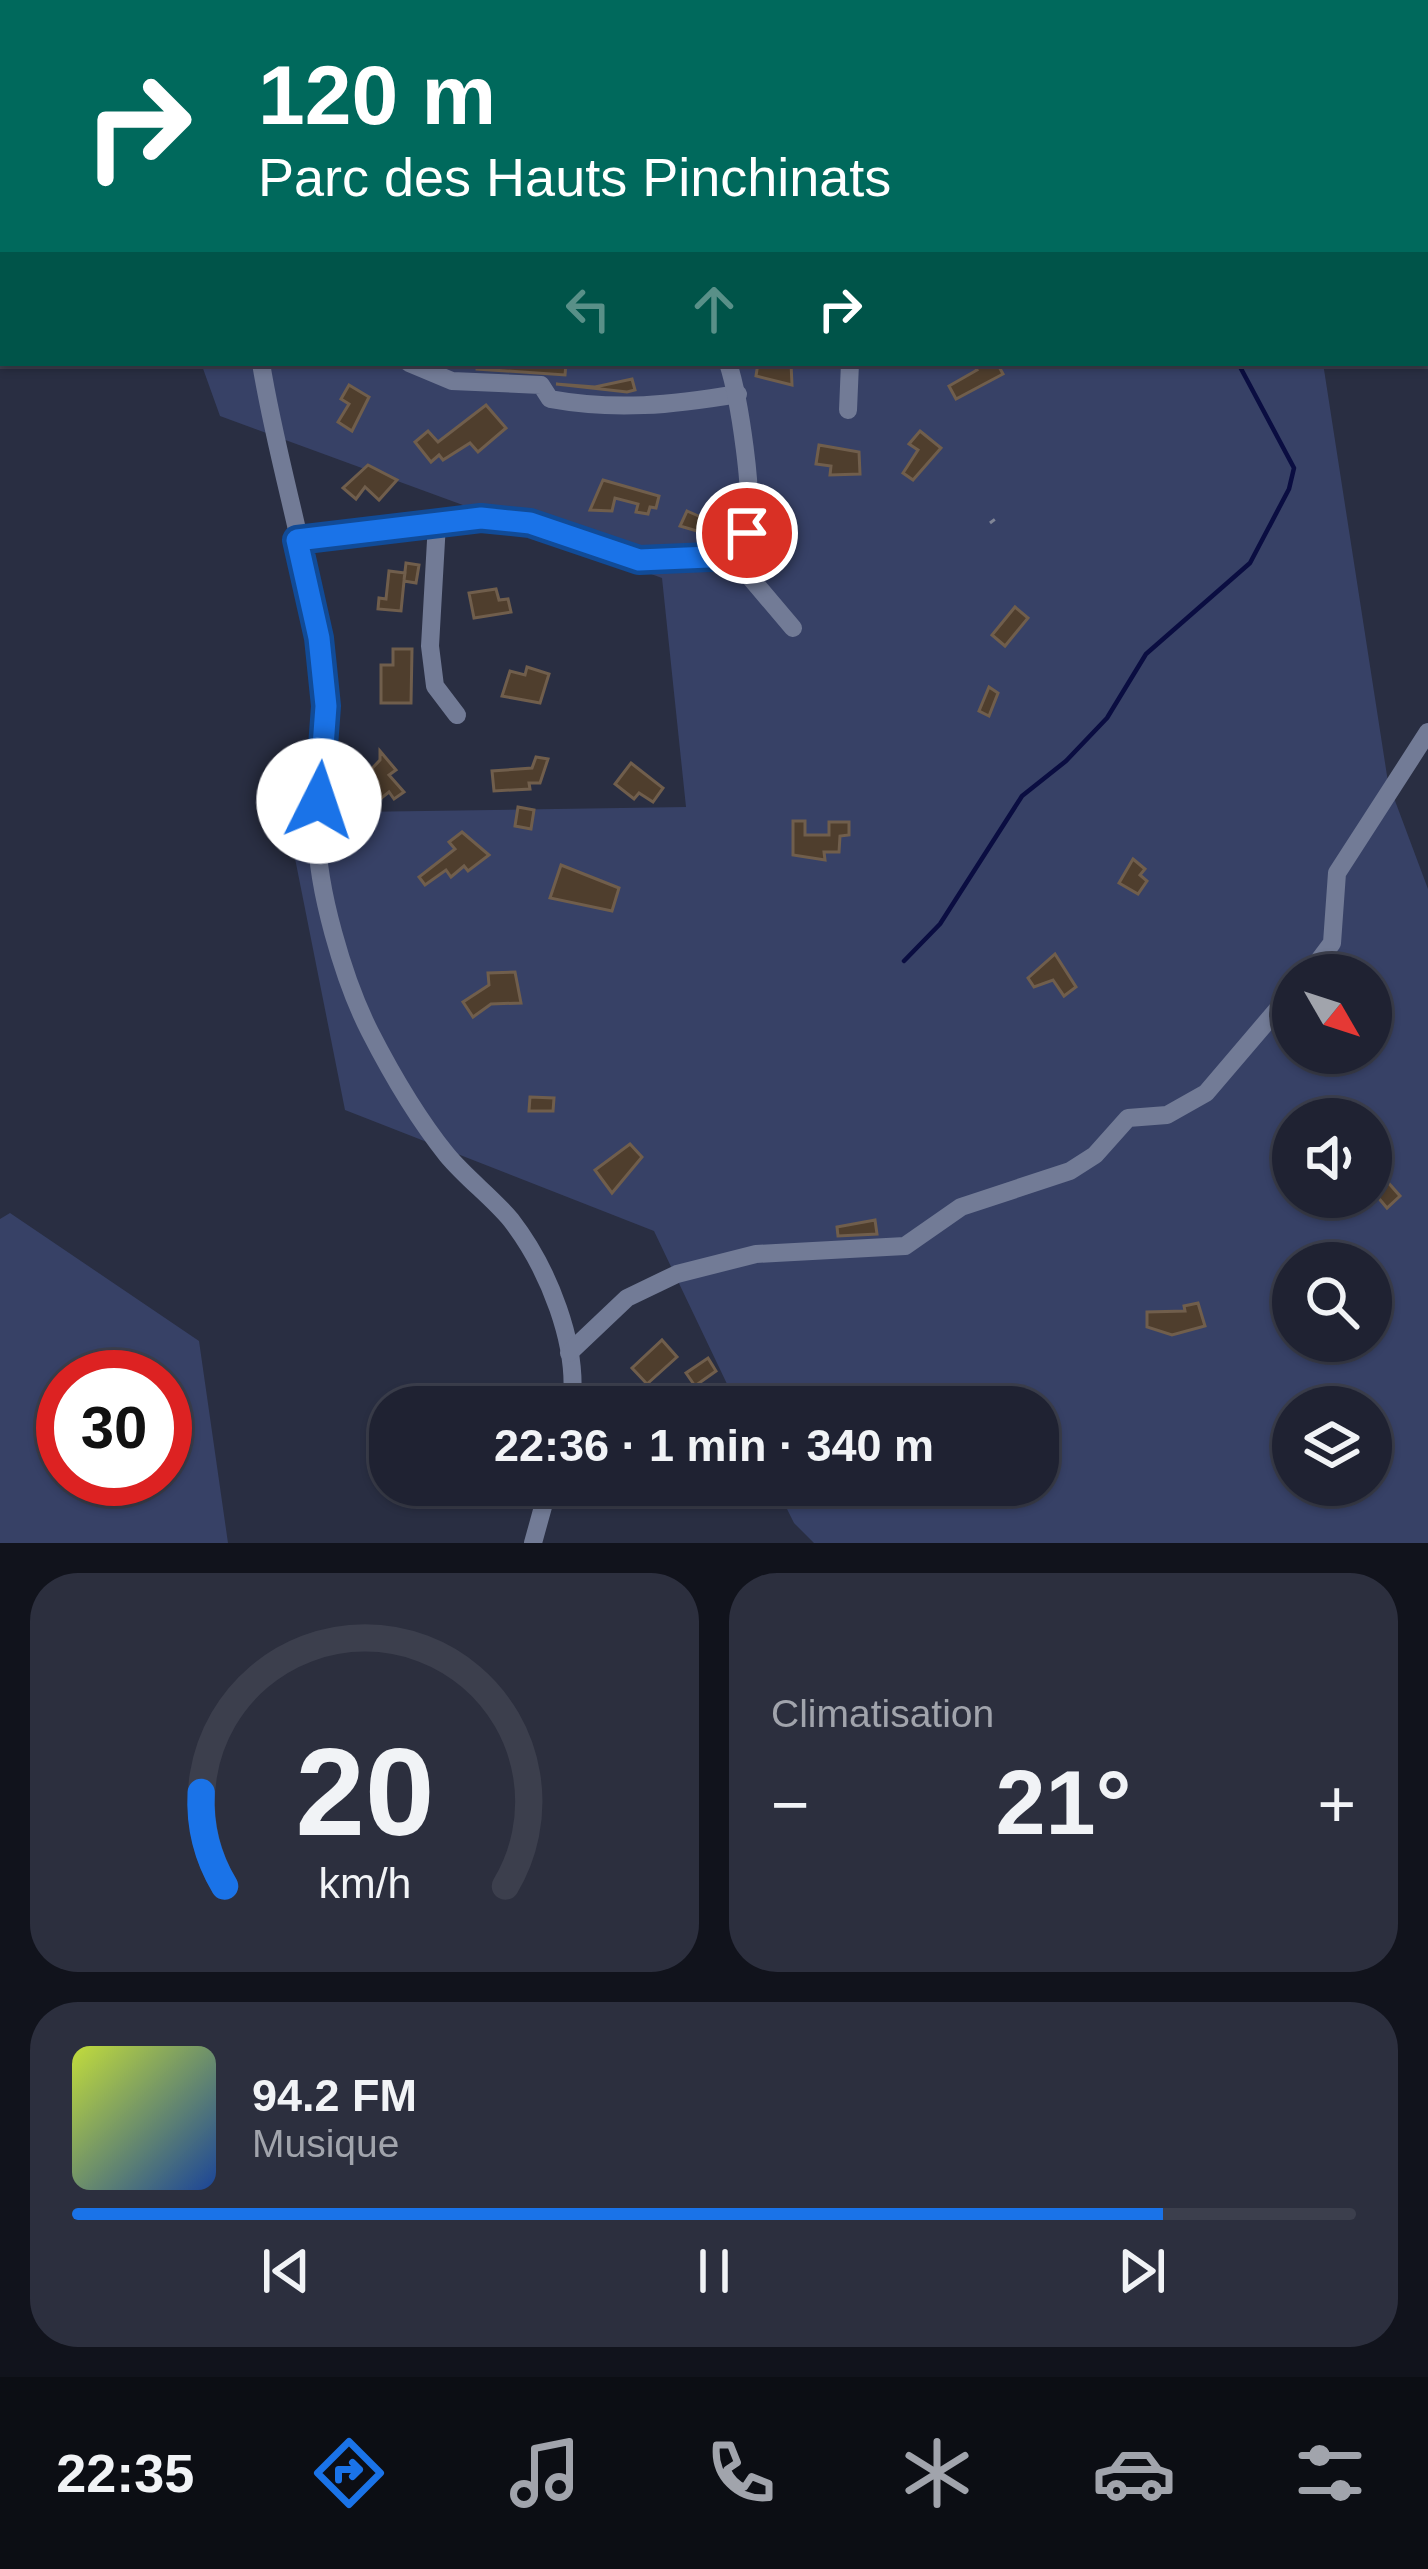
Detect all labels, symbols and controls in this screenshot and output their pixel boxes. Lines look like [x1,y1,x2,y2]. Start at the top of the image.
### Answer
icon: right [60,48,216,204]
text: 120 m [258,48,496,142]
text: Parc des Hauts Pinchinats [258,147,891,207]
icon: left [555,276,621,342]
icon: ahead [681,276,747,342]
icon: right [807,276,873,342]
pin [696,482,798,584]
icon: arrive [714,500,780,566]
position arrow [256,738,382,864]
north arrow [1272,954,1392,1074]
map controls [1272,954,1392,1506]
button: sound [1272,1098,1392,1218]
button: search [1272,1242,1392,1362]
speed limit sign: 30 [36,1350,192,1506]
button: layers [1272,1386,1392,1506]
text: 22:36 · 1 min · 340 m [494,1420,934,1471]
text: Climatisation [771,1692,994,1735]
text: 20 [295,1722,434,1861]
text: 21° [995,1753,1132,1853]
text: − [771,1767,810,1841]
text: + [1317,1767,1356,1841]
text: km/h [318,1858,411,1906]
text: 94.2 FM [252,2070,417,2121]
text: Musique [252,2122,399,2165]
icon: previous [253,2238,319,2304]
icon: pause [681,2238,747,2304]
icon: next [1109,2238,1175,2304]
icon: directions [307,2431,391,2515]
icon: music [503,2431,587,2515]
icon: phone [699,2431,783,2515]
icon: climate [895,2431,979,2515]
icon: car [1092,2431,1176,2515]
icon: filters [1288,2431,1372,2515]
text: 22:35 [56,2443,194,2503]

